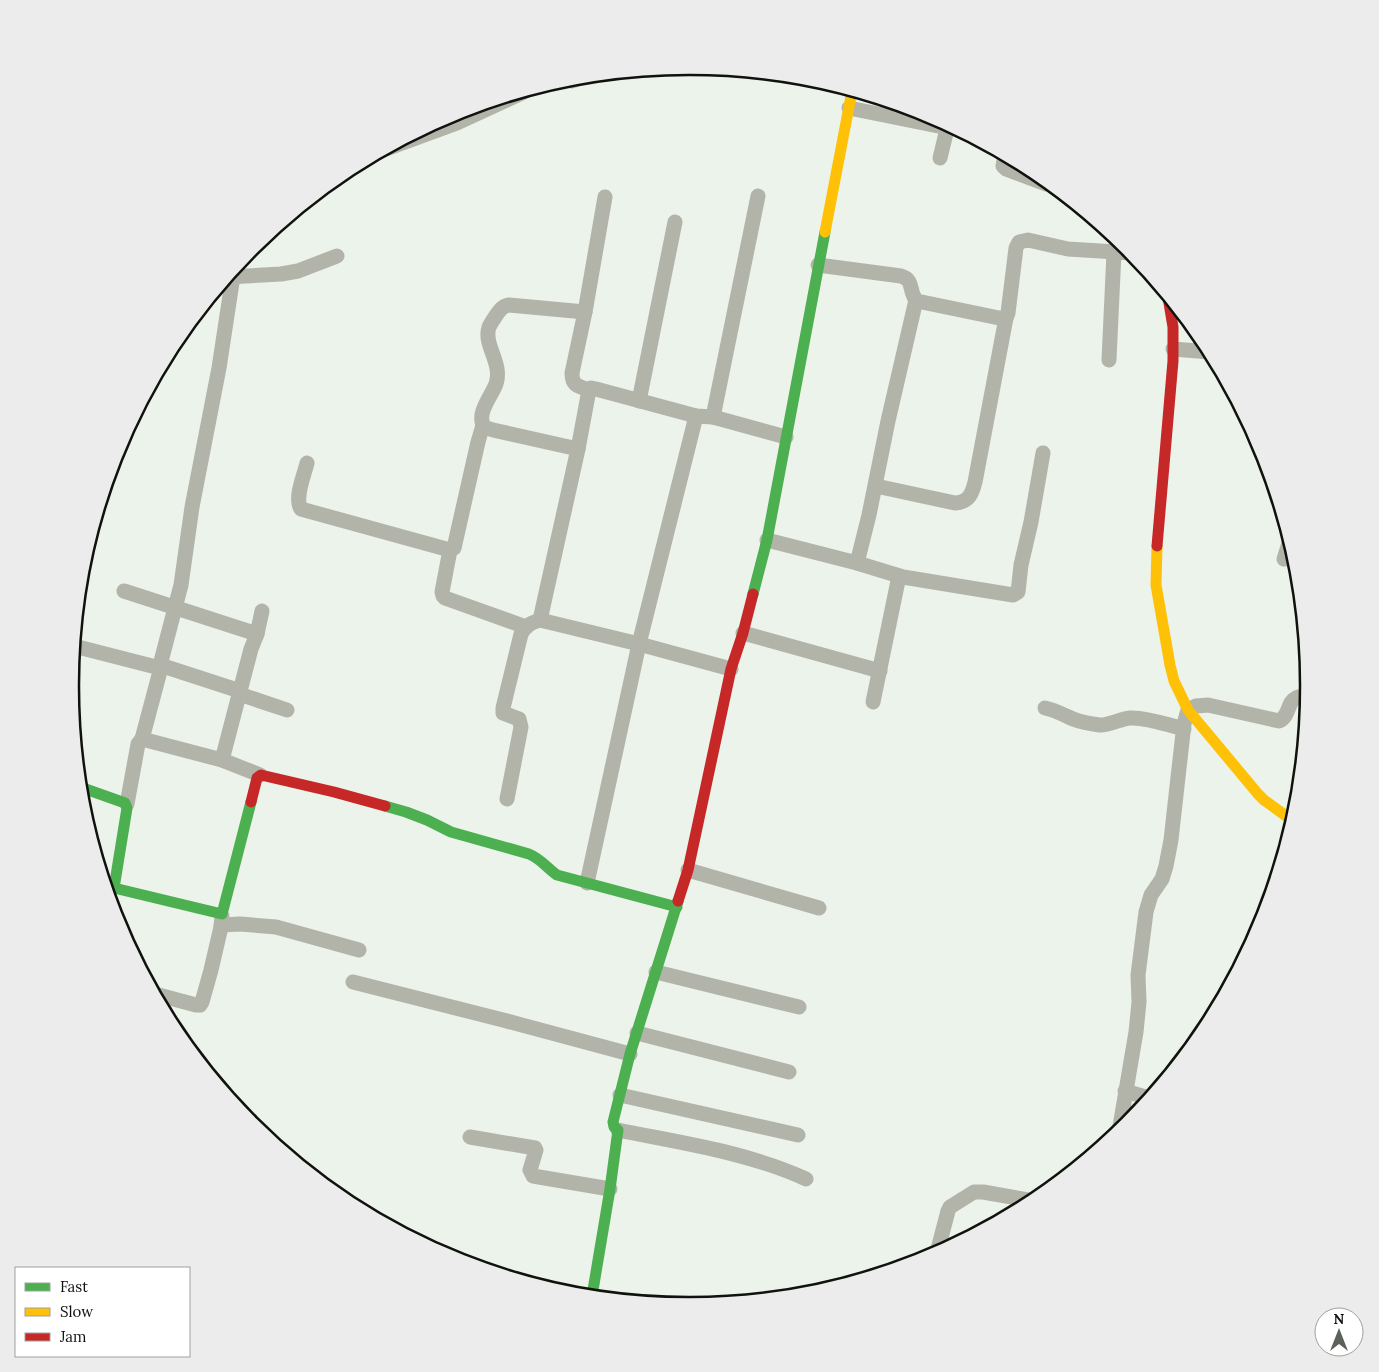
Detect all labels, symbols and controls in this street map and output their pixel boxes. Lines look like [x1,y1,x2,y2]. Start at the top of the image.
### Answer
legend [15,1267,190,1357]
text: Fast [60,1277,88,1296]
text: Slow [60,1302,93,1321]
north arrow [1314,1307,1364,1357]
text: N [1334,1310,1345,1328]
text: Jam [59,1327,87,1346]

